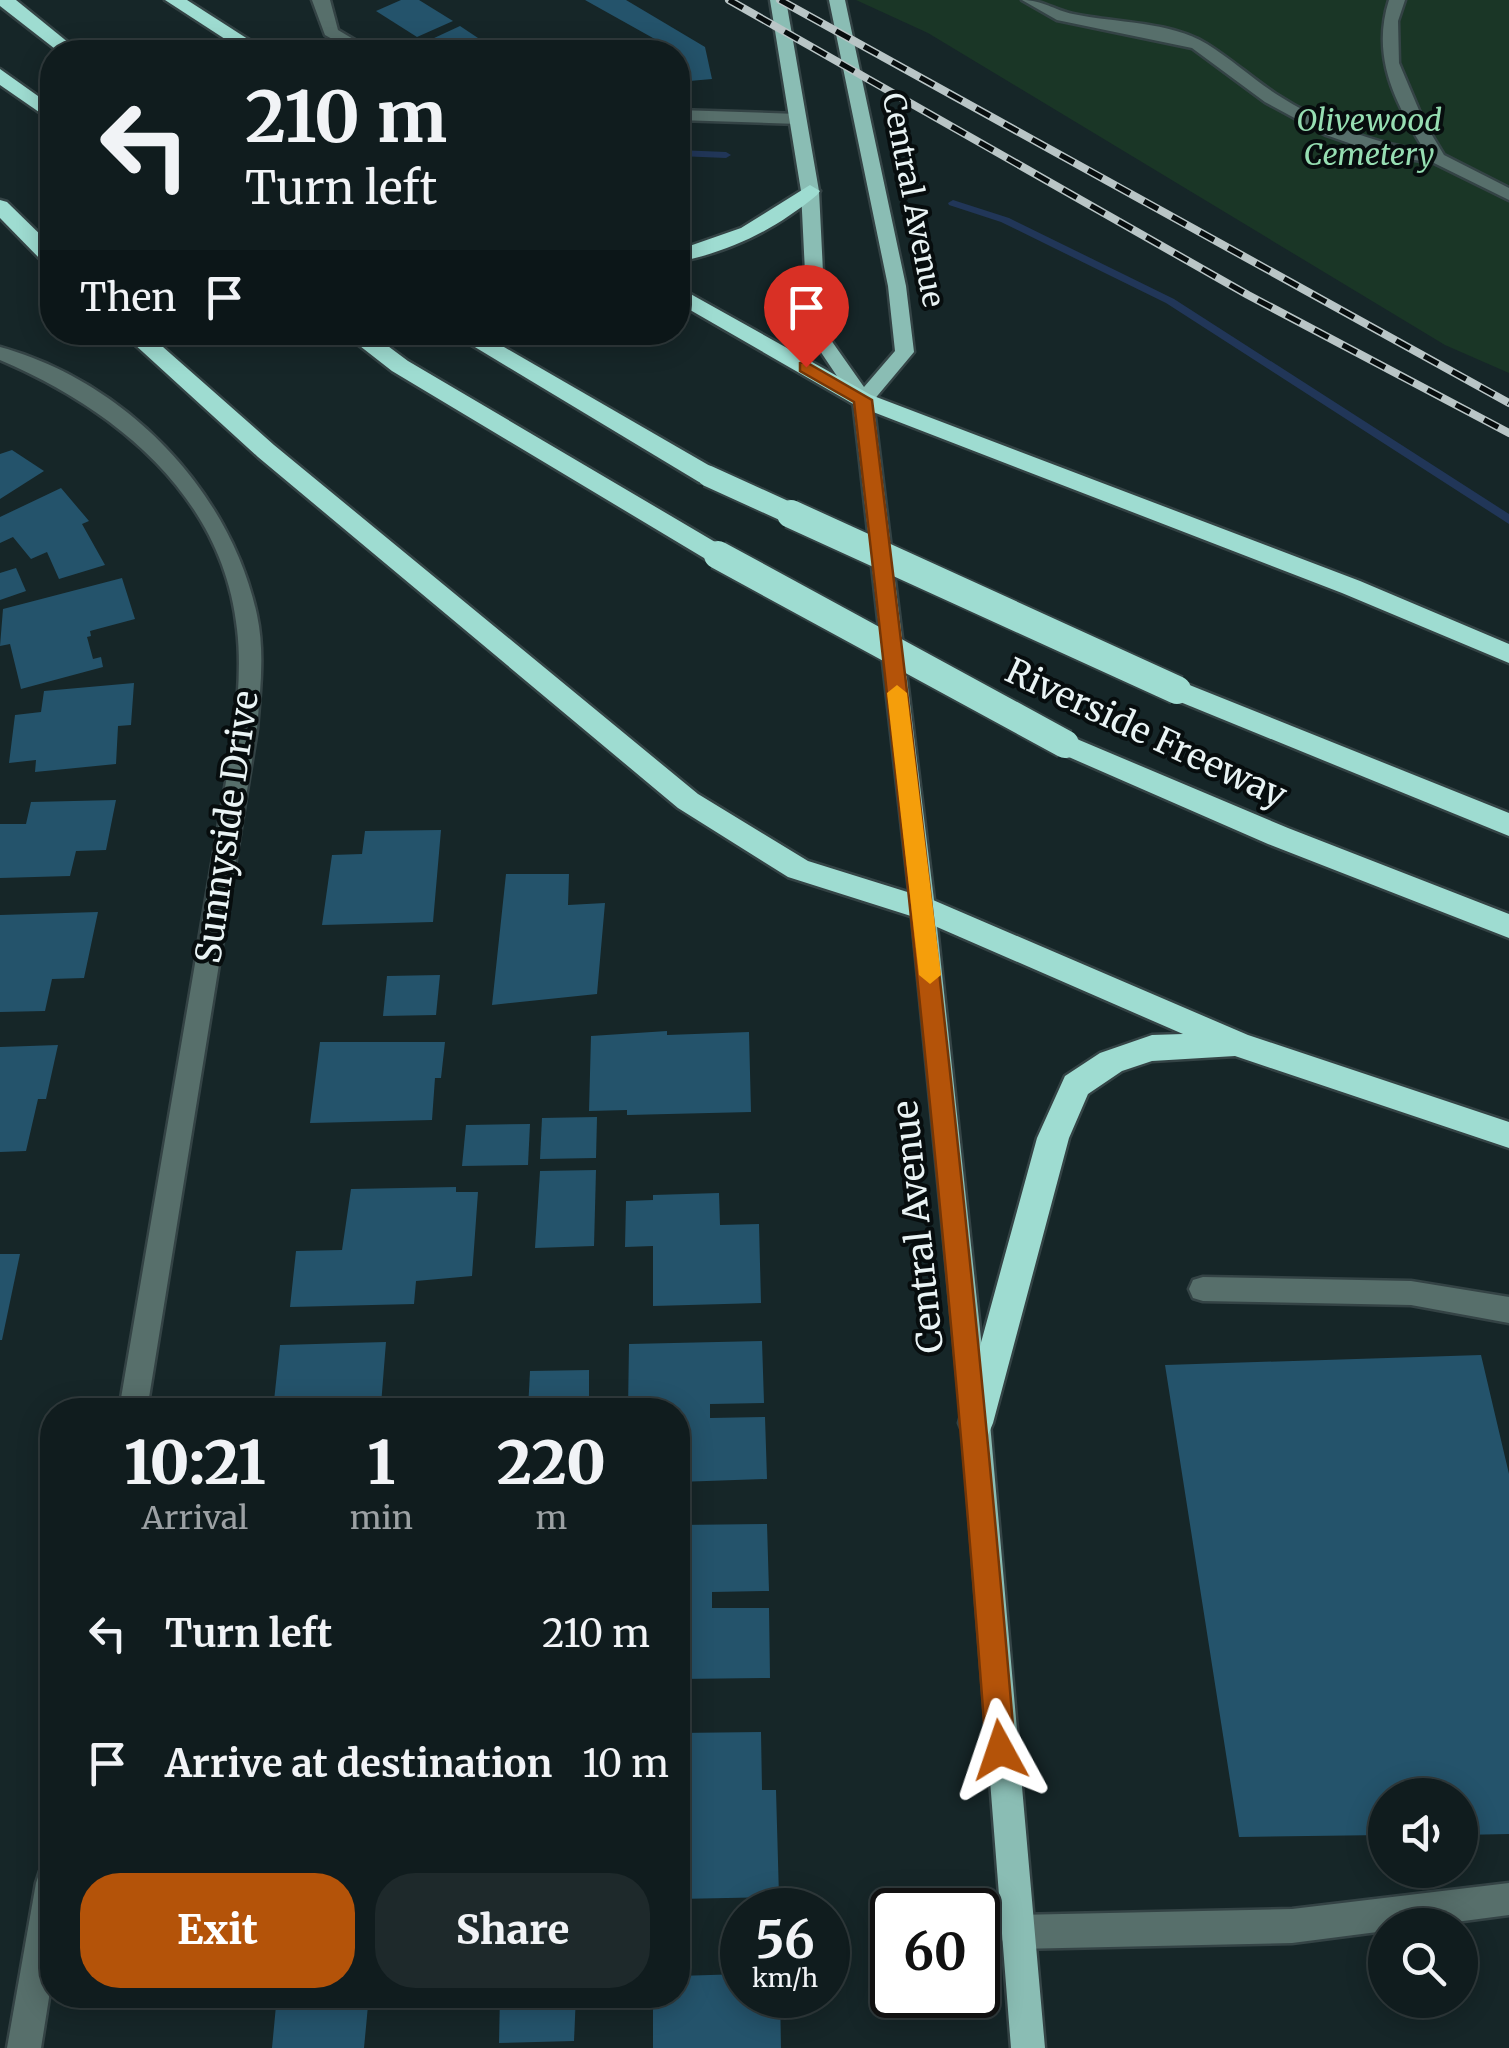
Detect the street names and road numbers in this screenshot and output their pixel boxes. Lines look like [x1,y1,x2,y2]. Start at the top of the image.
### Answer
street label: Central Avenue [875,90,953,310]
street label: Riverside Freeway [998,649,1294,818]
street label: Sunnyside Drive [186,688,268,966]
street label: Central Avenue [883,1099,953,1355]

